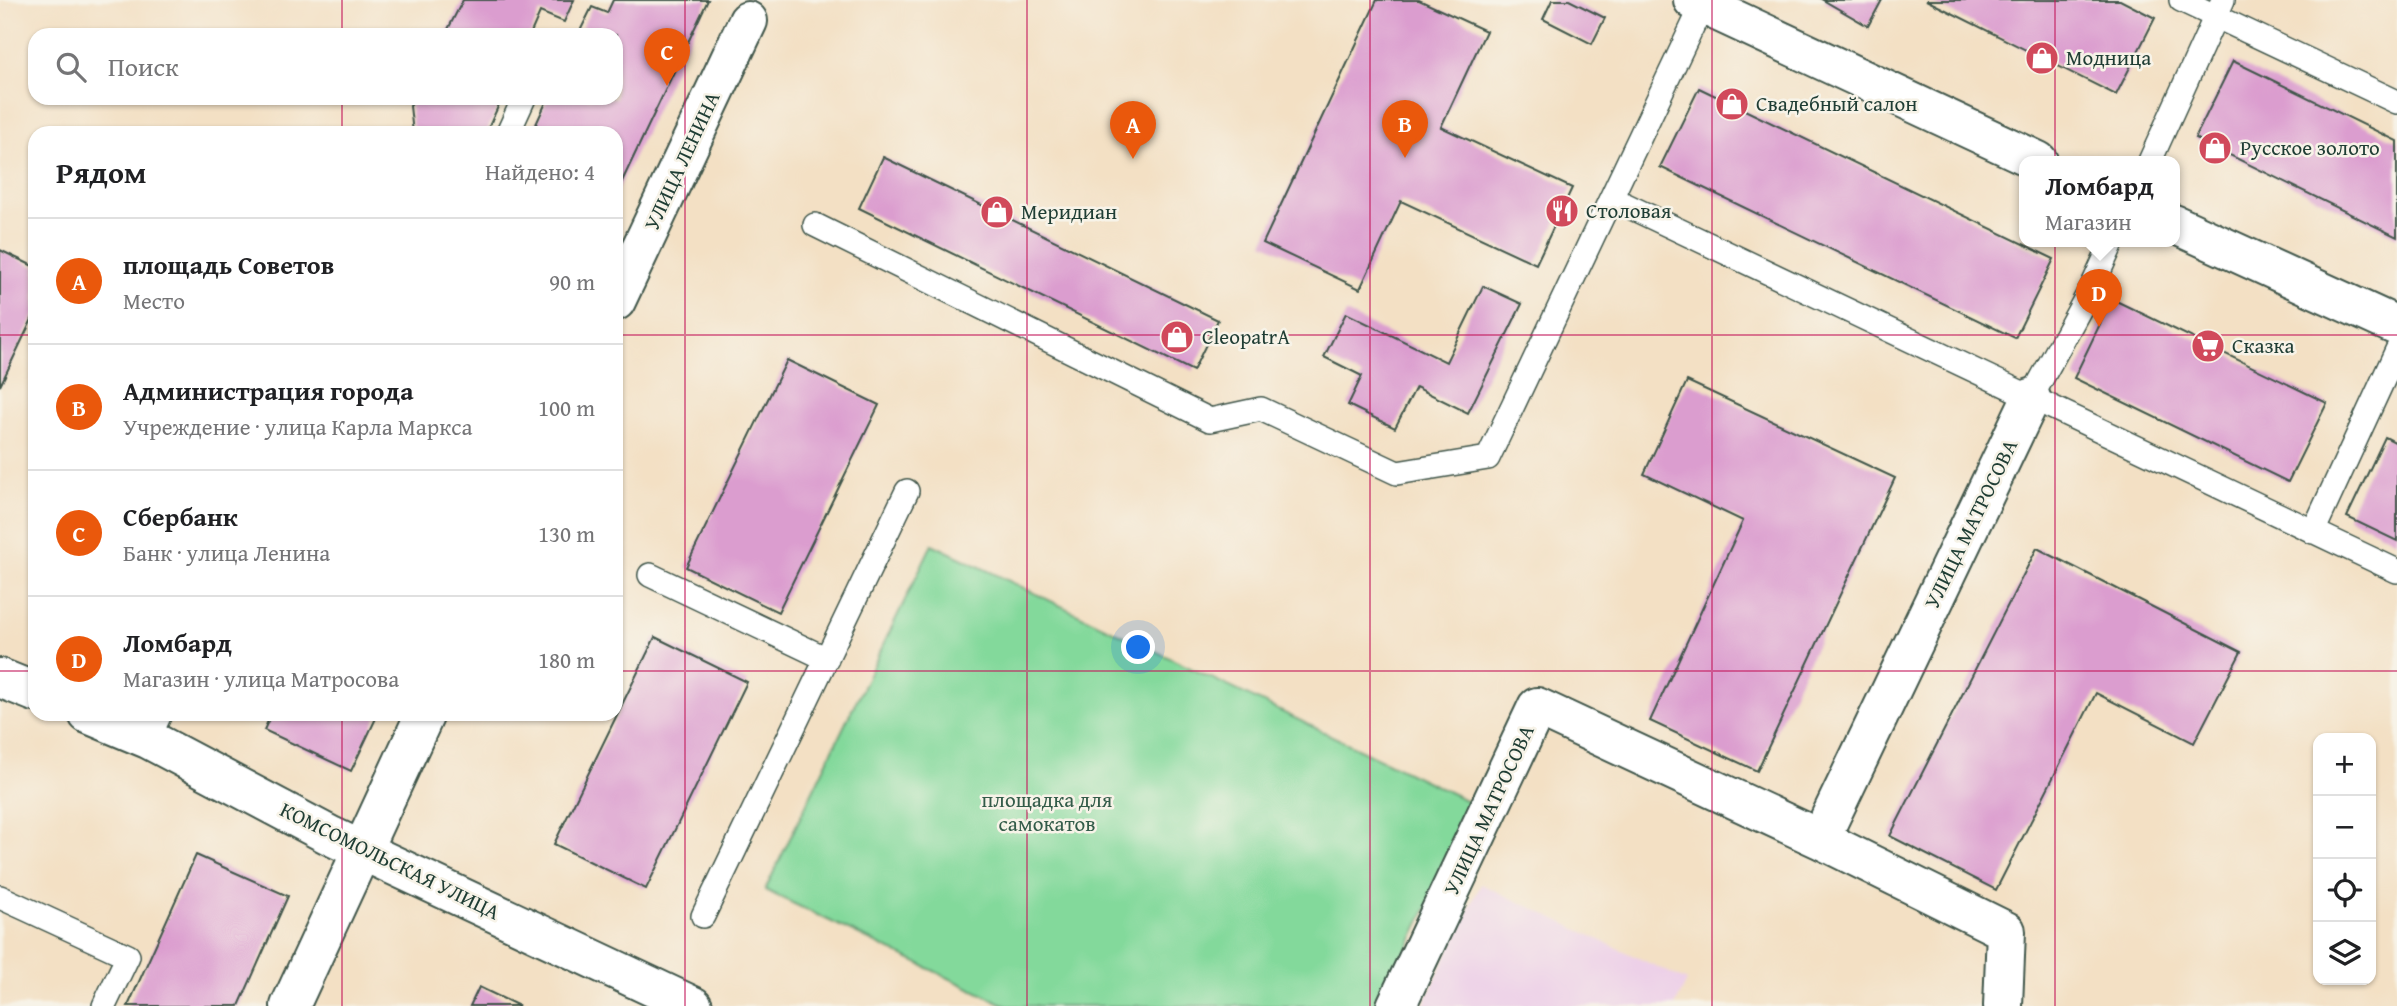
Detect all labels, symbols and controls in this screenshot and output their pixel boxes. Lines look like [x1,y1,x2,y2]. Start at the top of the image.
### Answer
search box [28,28,623,105]
pin: C [644,28,690,86]
shop icon: Модница [2023,39,2061,77]
place label: Модница [2066,42,2151,73]
text: Поиск [108,47,179,86]
icon: search [52,48,90,86]
shop icon: Свадебный салон [1713,85,1751,123]
street label: УЛИЦА ЛЕНИНА [636,86,727,235]
place label: Свадебный салон [1756,88,1917,119]
pin: B [1382,100,1428,158]
pin: A [1110,101,1156,159]
shop icon: Русское золото [2196,129,2234,167]
place label: Русское золото [2240,132,2380,163]
text: Рядом [56,150,147,194]
text: Найдено: 4 [485,155,595,188]
popup [2019,156,2180,247]
text: Ломбард [2045,166,2154,205]
restaurant icon: Столовая [1543,192,1581,230]
shop icon: Меридиан [978,193,1016,231]
place label: Столовая [1586,195,1672,226]
place label: Меридиан [1021,196,1117,227]
text: Магазин [2045,205,2132,238]
text: площадь Советов [123,245,334,284]
text: A [72,265,86,298]
text: 90 m [549,265,595,298]
pin: D [2076,269,2122,327]
text: Место [123,284,185,317]
shop icon: CleopatrA [1158,318,1196,356]
place label: CleopatrA [1202,321,1290,352]
supermarket icon: Сказка [2189,327,2227,365]
place label: Сказка [2232,330,2295,361]
text: Администрация города [123,371,414,410]
text: B [72,391,86,424]
text: 100 m [538,391,595,424]
text: Учреждение · улица Карла Маркса [123,410,472,443]
street label: УЛИЦА МАТРОСОВА [1916,434,2025,614]
text: Сбербанк [123,497,238,536]
text: C [72,517,86,550]
text: 130 m [538,517,595,550]
text: Банк · улица Ленина [123,536,330,569]
text: Ломбард [123,623,232,662]
your location [1121,630,1155,664]
text: D [72,643,86,676]
text: 180 m [538,643,595,676]
text: Магазин · улица Матросова [123,662,399,695]
street label: УЛИЦА МАТРОСОВА [1435,719,1542,900]
map controls [2313,733,2376,985]
button: + [2313,733,2376,796]
park label: площадка для самокатов [982,784,1113,839]
street label: КОМСОМОЛЬСКАЯ УЛИЦА [275,794,506,927]
button: − [2313,796,2376,859]
button: locate [2313,859,2376,922]
button: layers [2313,922,2376,985]

